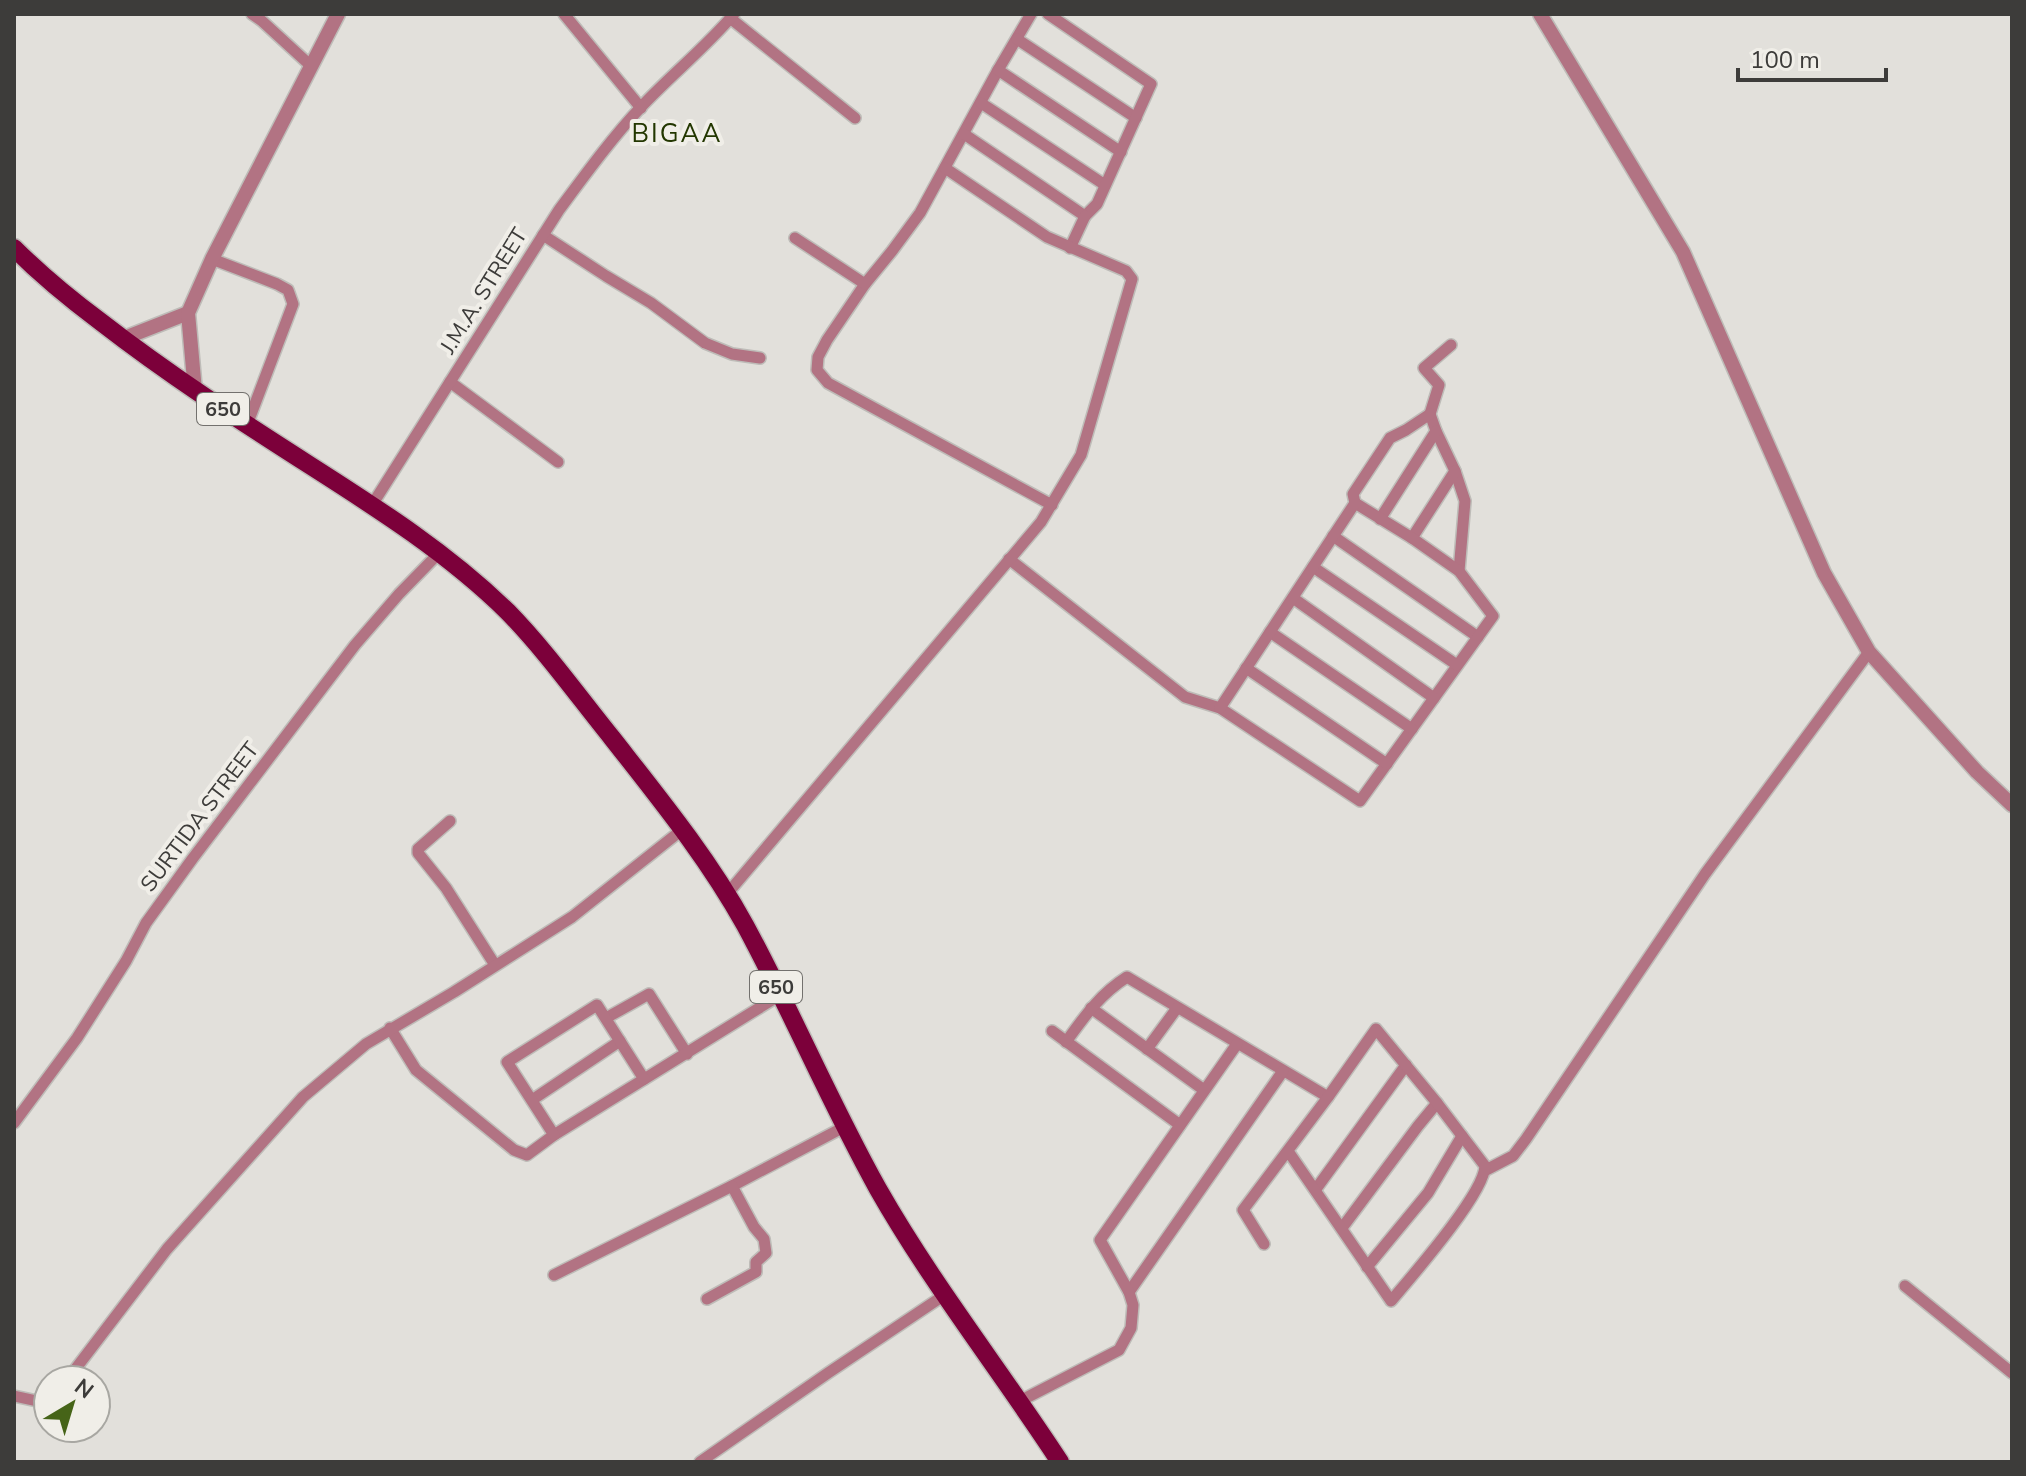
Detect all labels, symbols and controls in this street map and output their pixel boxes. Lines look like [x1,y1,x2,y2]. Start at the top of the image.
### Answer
scale bar [1738,32,1886,82]
text: 100 m [1750,44,1820,76]
district label: BIGAA [631,116,723,151]
street label: J.M.A. STREET [433,222,535,360]
road number: 650 [197,393,249,425]
street label: SURTIDA STREET [134,735,267,898]
road number: 650 [750,971,802,1003]
north arrow [32,1364,112,1444]
text: N [68,1372,99,1406]

